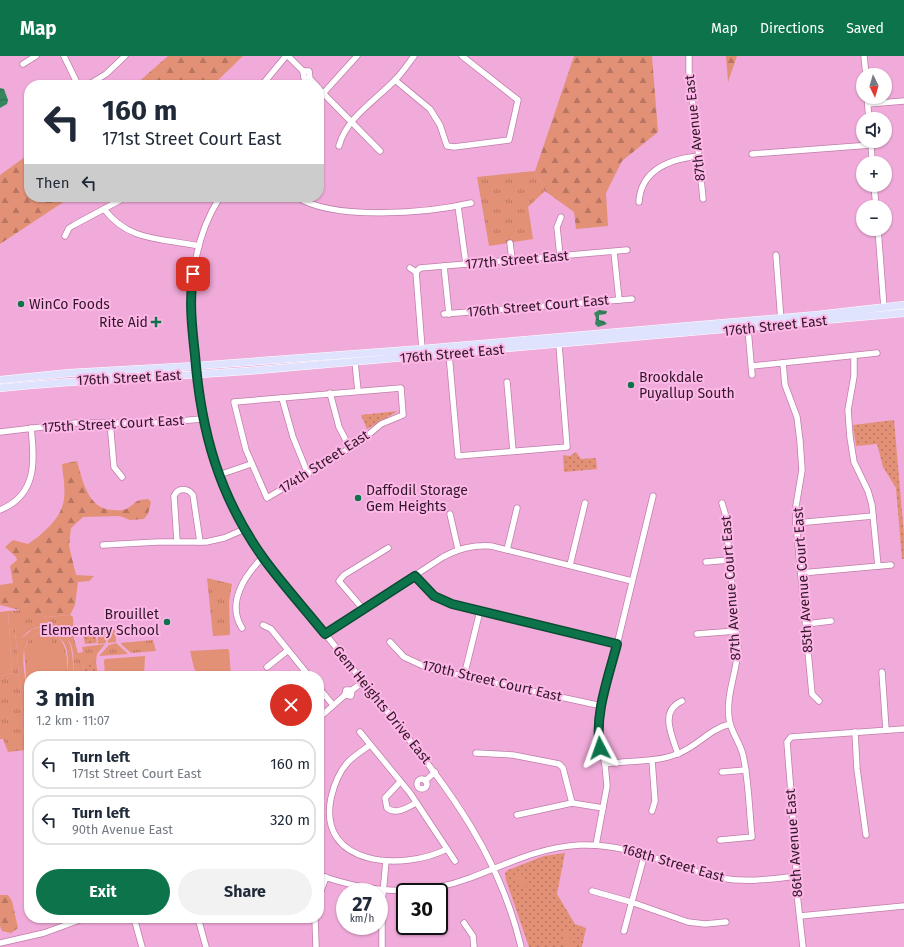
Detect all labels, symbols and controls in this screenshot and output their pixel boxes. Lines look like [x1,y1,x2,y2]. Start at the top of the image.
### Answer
text: Map [20,17,57,40]
text: Map [711,20,738,37]
text: Directions [760,20,824,37]
text: Saved [846,20,884,37]
north arrow [856,68,892,104]
map controls [856,68,892,236]
street label: 87th Avenue East [681,73,709,182]
text: 160 m [102,94,177,127]
icon: left [36,96,88,148]
button: sound [856,112,892,148]
text: 171st Street Court East [102,128,281,150]
button: + [856,156,892,192]
icon: left [78,172,100,194]
text: Then [36,174,70,192]
button: − [856,200,892,236]
street label: 177th Street East [465,247,570,273]
pin [176,257,210,291]
icon: arrive [182,263,204,285]
street label: 176th Street Court East [466,291,611,321]
place label: WinCo Foods [29,296,110,313]
marker: WinCo Foods [16,299,26,309]
street label: 176th Street East [722,312,829,340]
place label: Rite Aid [99,314,148,331]
marker: Rite Aid [151,317,161,327]
street label: 176th Street East [399,341,506,367]
street label: 176th Street East [76,367,183,389]
place label: Brookdale Puyallup South [639,369,735,402]
marker: Brookdale Puyallup South [626,380,636,390]
street label: 175th Street Court East [42,412,185,436]
street label: 174th Street East [276,426,373,498]
place label: Daffodil Storage Gem Heights [366,482,468,515]
marker: Daffodil Storage Gem Heights [353,493,363,503]
street label: 85th Avenue Court East [789,506,817,654]
street label: 87th Avenue Court East [717,514,745,661]
place label: Brouillet Elementary School [41,606,160,639]
marker: Brouillet Elementary School [162,617,172,627]
street label: Gem Heights Drive East [329,643,435,768]
street label: 170th Street Court East [420,657,565,706]
text: 3 min [36,684,95,712]
button: close [270,684,312,726]
text: 1.2 km · 11:07 [36,713,109,728]
position arrow [579,727,621,769]
text: Turn left [72,748,130,766]
icon: left [38,753,60,775]
text: 160 m [270,755,310,773]
text: 171st Street Court East [72,766,202,781]
street label: 86th Avenue East [782,787,806,898]
text: Turn left [72,804,130,822]
icon: left [38,809,60,831]
text: 320 m [270,811,310,829]
text: 90th Avenue East [72,822,173,837]
street label: 168th Street East [620,840,727,886]
button: Exit [36,869,170,915]
button: Share [178,869,312,915]
speed limit sign: 30 [396,883,448,935]
text: 27 [352,892,372,916]
text: km/h [350,913,374,925]

